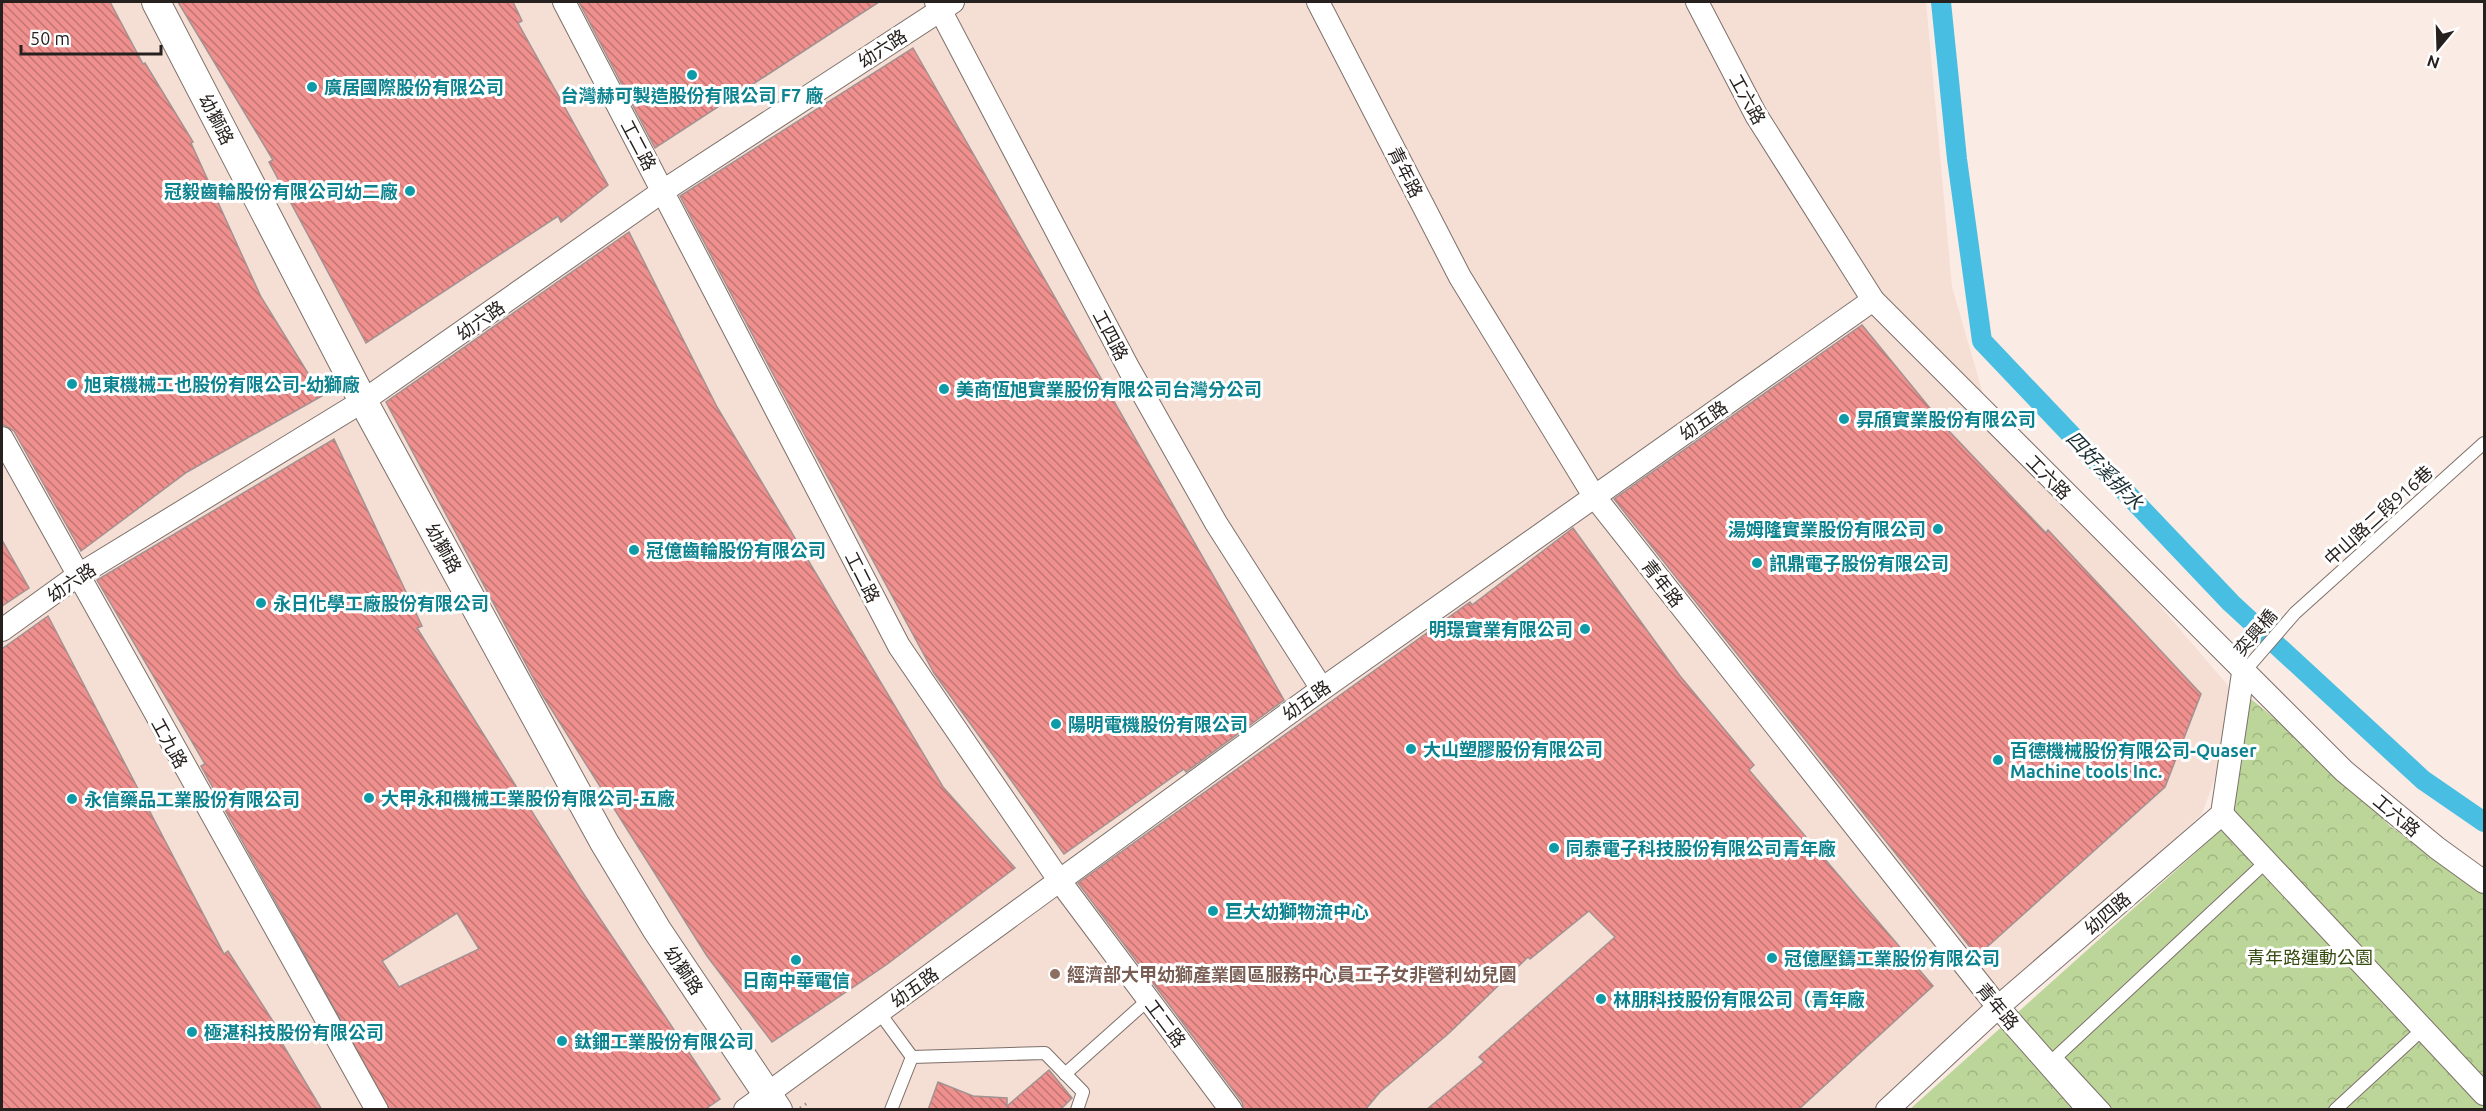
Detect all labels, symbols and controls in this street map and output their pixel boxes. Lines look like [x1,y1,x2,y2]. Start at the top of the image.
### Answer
scale bar [21,18,160,56]
north arrow [2408,18,2468,78]
street label: 幼六路 [854,25,910,71]
text: 50 m [30,28,70,48]
text: N [2425,52,2442,73]
marker: 台灣赫可製造股份有限公司 F7 廠 [685,68,699,82]
street label: 工六路 [1726,71,1770,127]
place label: 廣居國際股份有限公司 [324,77,504,97]
marker: 廣居國際股份有限公司 [305,80,319,94]
place label: 台灣赫可製造股份有限公司 F7 廠 [561,85,823,105]
street label: 幼獅路 [196,90,238,148]
street label: 工二路 [617,116,661,174]
street label: 青年路 [1385,143,1427,201]
place label: 冠毅齒輪股份有限公司幼二廠 [164,181,398,201]
marker: 冠毅齒輪股份有限公司幼二廠 [403,184,417,198]
street label: 幼六路 [452,296,508,344]
street label: 工四路 [1089,306,1133,364]
place label: 旭東機械工也股份有限公司-幼獅廠 [84,374,360,394]
marker: 旭東機械工也股份有限公司-幼獅廠 [65,377,79,391]
place label: 美商恆旭實業股份有限公司台灣分公司 [956,379,1262,399]
marker: 美商恆旭實業股份有限公司台灣分公司 [937,382,951,396]
street label: 幼五路 [1675,396,1731,444]
place label: 昇頎實業股份有限公司 [1856,409,2036,429]
marker: 昇頎實業股份有限公司 [1837,412,1851,426]
water label: 四好溪排水 [2062,426,2149,515]
street label: 工六路 [2023,451,2075,503]
street label: 中山路二段916巷 [2320,461,2436,569]
place label: 湯姆隆實業股份有限公司 [1728,519,1926,539]
street label: 幼獅路 [422,520,466,576]
marker: 湯姆隆實業股份有限公司 [1931,522,1945,536]
place label: 冠億齒輪股份有限公司 [646,540,826,560]
marker: 冠億齒輪股份有限公司 [627,543,641,557]
street label: 工二路 [842,548,884,606]
place label: 訊鼎電子股份有限公司 [1769,553,1949,573]
street label: 青年路 [1638,556,1688,610]
marker: 訊鼎電子股份有限公司 [1750,556,1764,570]
street label: 幼六路 [43,559,99,605]
place label: 永日化學工廠股份有限公司 [273,593,489,613]
marker: 永日化學工廠股份有限公司 [254,596,268,610]
street label: 奕興橋 [2230,605,2280,659]
place label: 明璟實業有限公司 [1429,619,1573,639]
marker: 明璟實業有限公司 [1578,622,1592,636]
street label: 幼五路 [1278,676,1334,724]
place label: 陽明電機股份有限公司 [1068,714,1248,734]
street label: 工九路 [148,715,192,771]
marker: 陽明電機股份有限公司 [1049,717,1063,731]
place label: 大山塑膠股份有限公司 [1423,739,1603,759]
place label: 百德機械股份有限公司-Quaser Machine tools Inc. [2010,740,2257,781]
marker: 大山塑膠股份有限公司 [1404,742,1418,756]
marker: 百德機械股份有限公司-Quaser Machine tools Inc. [1991,753,2005,767]
place label: 大甲永和機械工業股份有限公司-五廠 [381,788,675,808]
place label: 永信藥品工業股份有限公司 [84,789,300,809]
street label: 工六路 [2370,790,2424,840]
marker: 大甲永和機械工業股份有限公司-五廠 [362,791,376,805]
marker: 永信藥品工業股份有限公司 [65,792,79,806]
place label: 同泰電子科技股份有限公司青年廠 [1566,838,1836,858]
marker: 同泰電子科技股份有限公司青年廠 [1547,841,1561,855]
street label: 幼四路 [2080,888,2134,938]
place label: 巨大幼獅物流中心 [1225,901,1369,921]
marker: 巨大幼獅物流中心 [1206,904,1220,918]
street label: 幼獅路 [661,942,707,998]
park label: 青年路運動公園 [2247,947,2373,967]
place label: 冠億壓鑄工業股份有限公司 [1784,948,2000,968]
marker: 冠億壓鑄工業股份有限公司 [1765,951,1779,965]
marker: 日南中華電信 [789,953,803,967]
street label: 幼五路 [886,963,942,1011]
place label: 經濟部大甲幼獅產業園區服務中心員工子女非營利幼兒園 [1067,964,1517,984]
marker: 經濟部大甲幼獅產業園區服務中心員工子女非營利幼兒園 [1048,967,1062,981]
place label: 日南中華電信 [742,970,850,990]
street label: 青年路 [1973,979,2023,1033]
place label: 林朋科技股份有限公司（青年廠 [1613,989,1865,1009]
marker: 林朋科技股份有限公司（青年廠 [1594,992,1608,1006]
street label: 工二路 [1142,995,1190,1051]
place label: 極湛科技股份有限公司 [204,1022,384,1042]
marker: 極湛科技股份有限公司 [185,1025,199,1039]
place label: 鈦鈿工業股份有限公司 [574,1031,754,1051]
marker: 鈦鈿工業股份有限公司 [555,1034,569,1048]

